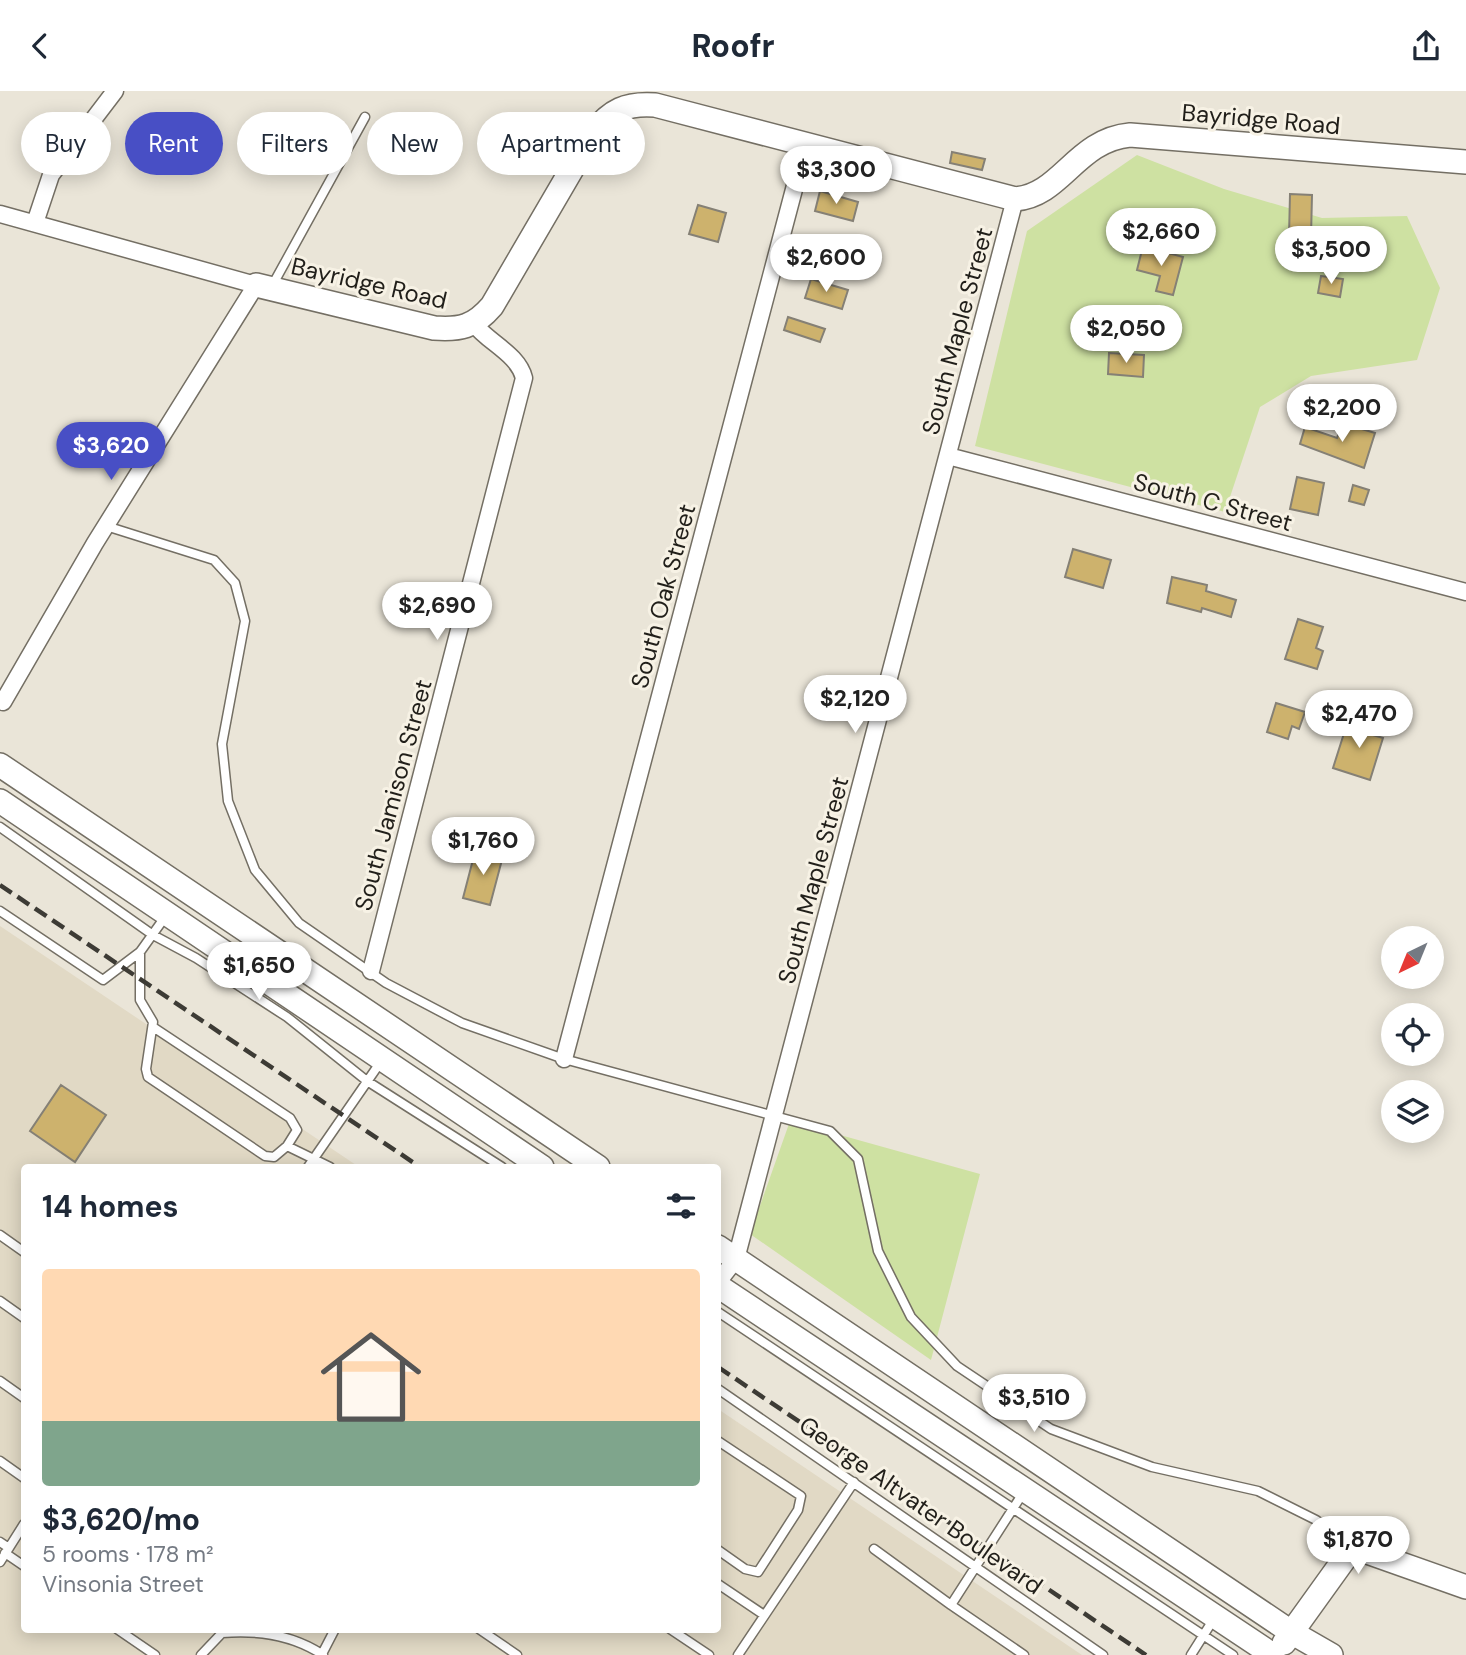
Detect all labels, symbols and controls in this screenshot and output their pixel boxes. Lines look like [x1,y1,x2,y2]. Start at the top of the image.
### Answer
text: Roofr [691,25,775,67]
icon: back [21,27,59,65]
icon: share [1407,27,1445,65]
street label: Bayridge Road [1180,97,1342,141]
chip: Buy [21,112,111,175]
chip: Rent [125,112,223,175]
chip: Filters [237,112,353,175]
chip: New [367,112,463,175]
chip: Apartment [477,112,645,175]
pin: $3,300 [779,146,893,206]
text: $3,300 [796,154,876,184]
pin: $2,660 [1104,209,1218,268]
text: $2,660 [1122,216,1200,246]
street label: South Maple Street [914,224,1000,438]
pin: $3,500 [1274,227,1388,286]
text: $3,500 [1291,234,1371,264]
pin: $2,600 [769,235,883,294]
text: $2,600 [786,242,866,272]
street label: Bayridge Road [288,250,450,316]
pin: $2,050 [1069,306,1183,365]
text: $2,050 [1086,313,1166,343]
pin: $2,200 [1285,385,1399,444]
text: $2,200 [1303,392,1381,422]
pin: $3,620 [54,423,168,482]
text: $3,620 [72,430,150,460]
street label: South C Street [1130,466,1296,538]
street label: South Oak Street [623,500,703,692]
pin: $2,690 [380,582,494,642]
text: $2,690 [398,590,476,620]
pin: $2,120 [798,675,912,735]
street label: South Jamison Street [347,676,439,914]
text: $2,120 [820,683,890,713]
pin: $2,470 [1302,691,1416,750]
text: $2,470 [1321,698,1397,728]
street label: South Maple Street [770,773,856,987]
pin: $1,760 [426,817,540,877]
text: $1,760 [448,825,518,855]
north arrow [1381,926,1444,989]
map controls [1381,926,1444,1143]
pin: $1,650 [202,943,316,1002]
text: $1,650 [223,950,295,980]
button: locate [1381,1003,1444,1066]
button: layers [1381,1080,1444,1143]
text: 14 homes [42,1187,179,1226]
icon: filters [662,1187,700,1225]
icon: home [308,1314,434,1440]
pin: $3,510 [977,1375,1091,1434]
text: $3,510 [998,1382,1070,1412]
street label: George Altvater Boulevard [793,1409,1049,1601]
text: $3,620/mo [42,1500,200,1539]
pin: $1,870 [1301,1517,1415,1576]
text: $1,870 [1323,1524,1393,1554]
text: 5 rooms · 178 m² [42,1539,214,1569]
text: Vinsonia Street [42,1569,204,1599]

